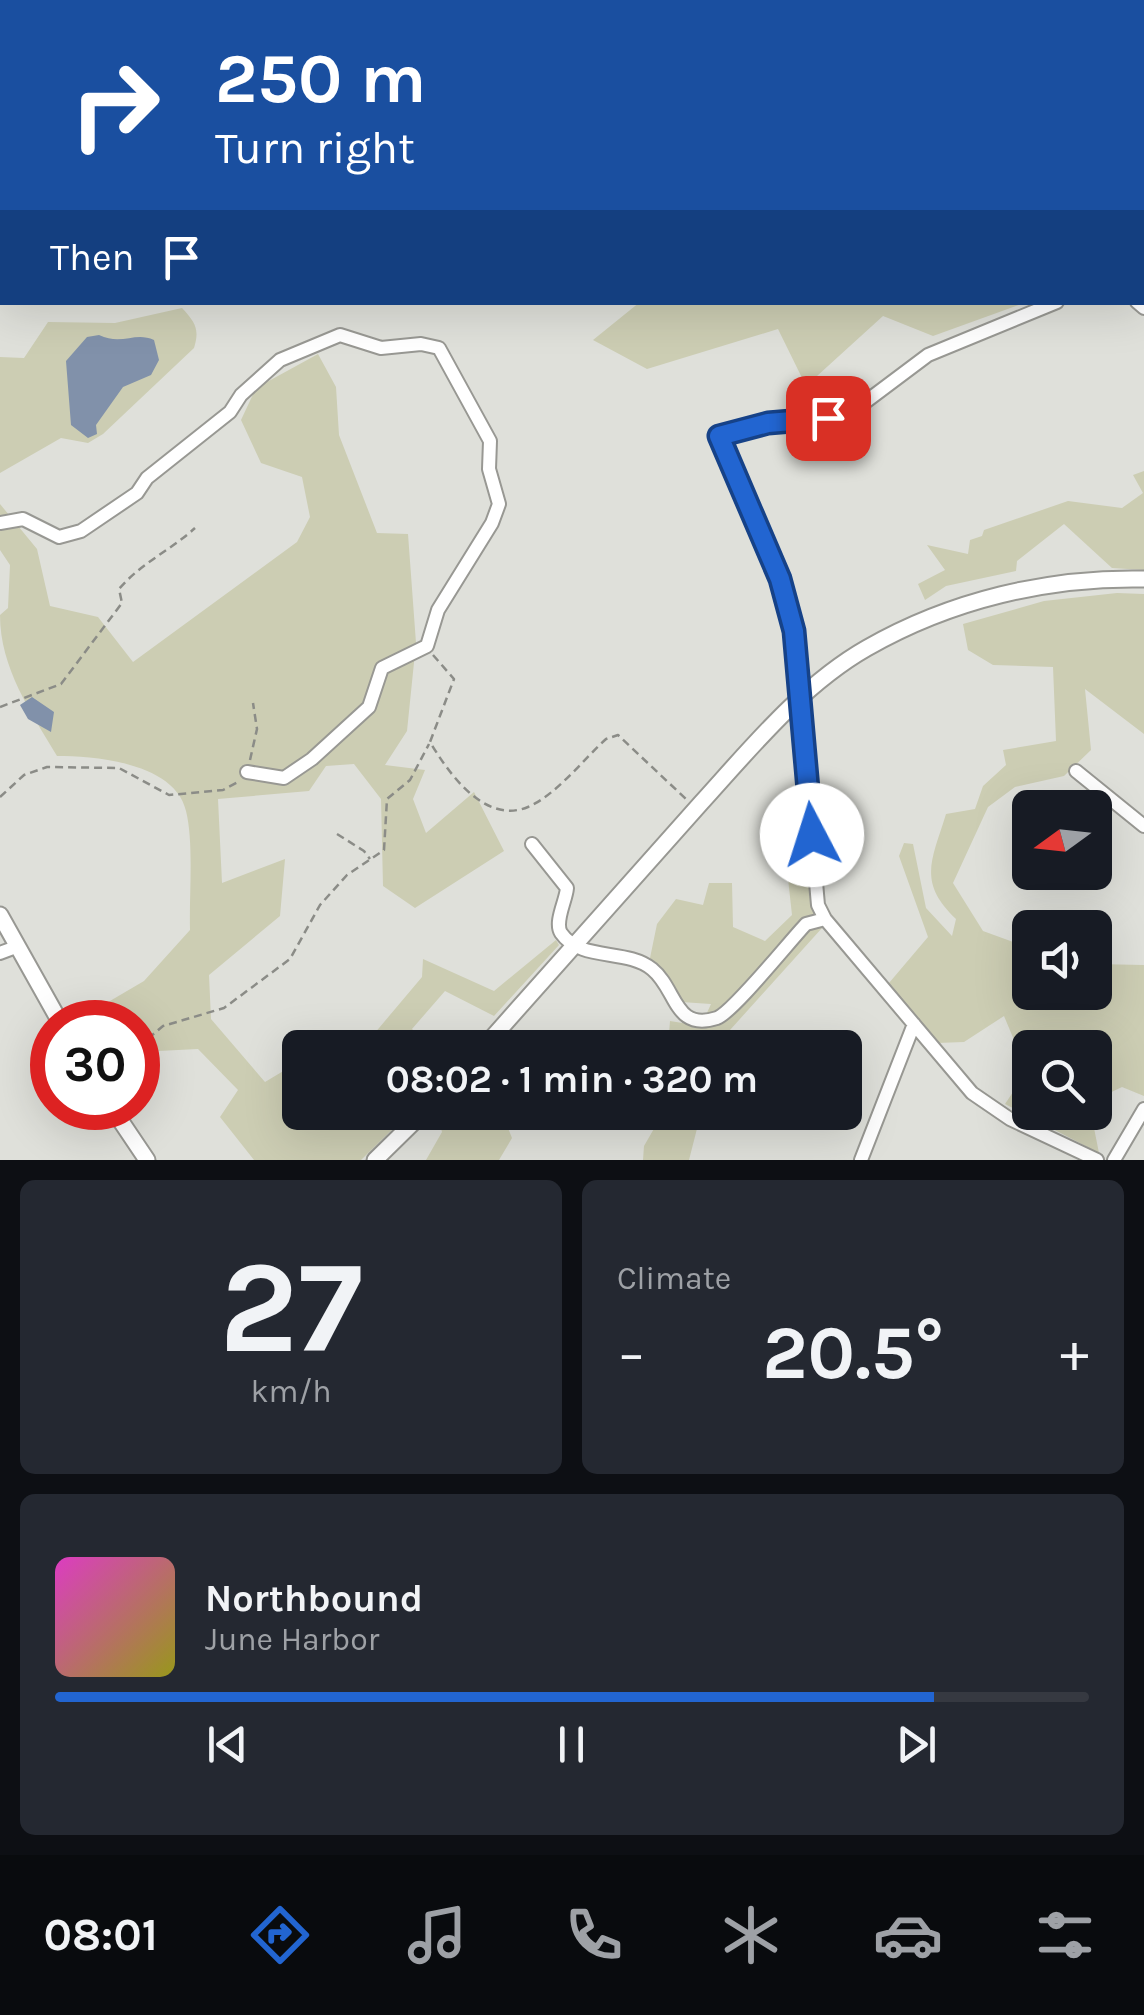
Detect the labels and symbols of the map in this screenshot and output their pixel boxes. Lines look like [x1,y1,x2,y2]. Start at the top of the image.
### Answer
pin [786,376,871,461]
position arrow [760,783,864,887]
north arrow [1012,790,1112,890]
speed limit sign: 30 [30,1000,160,1130]

